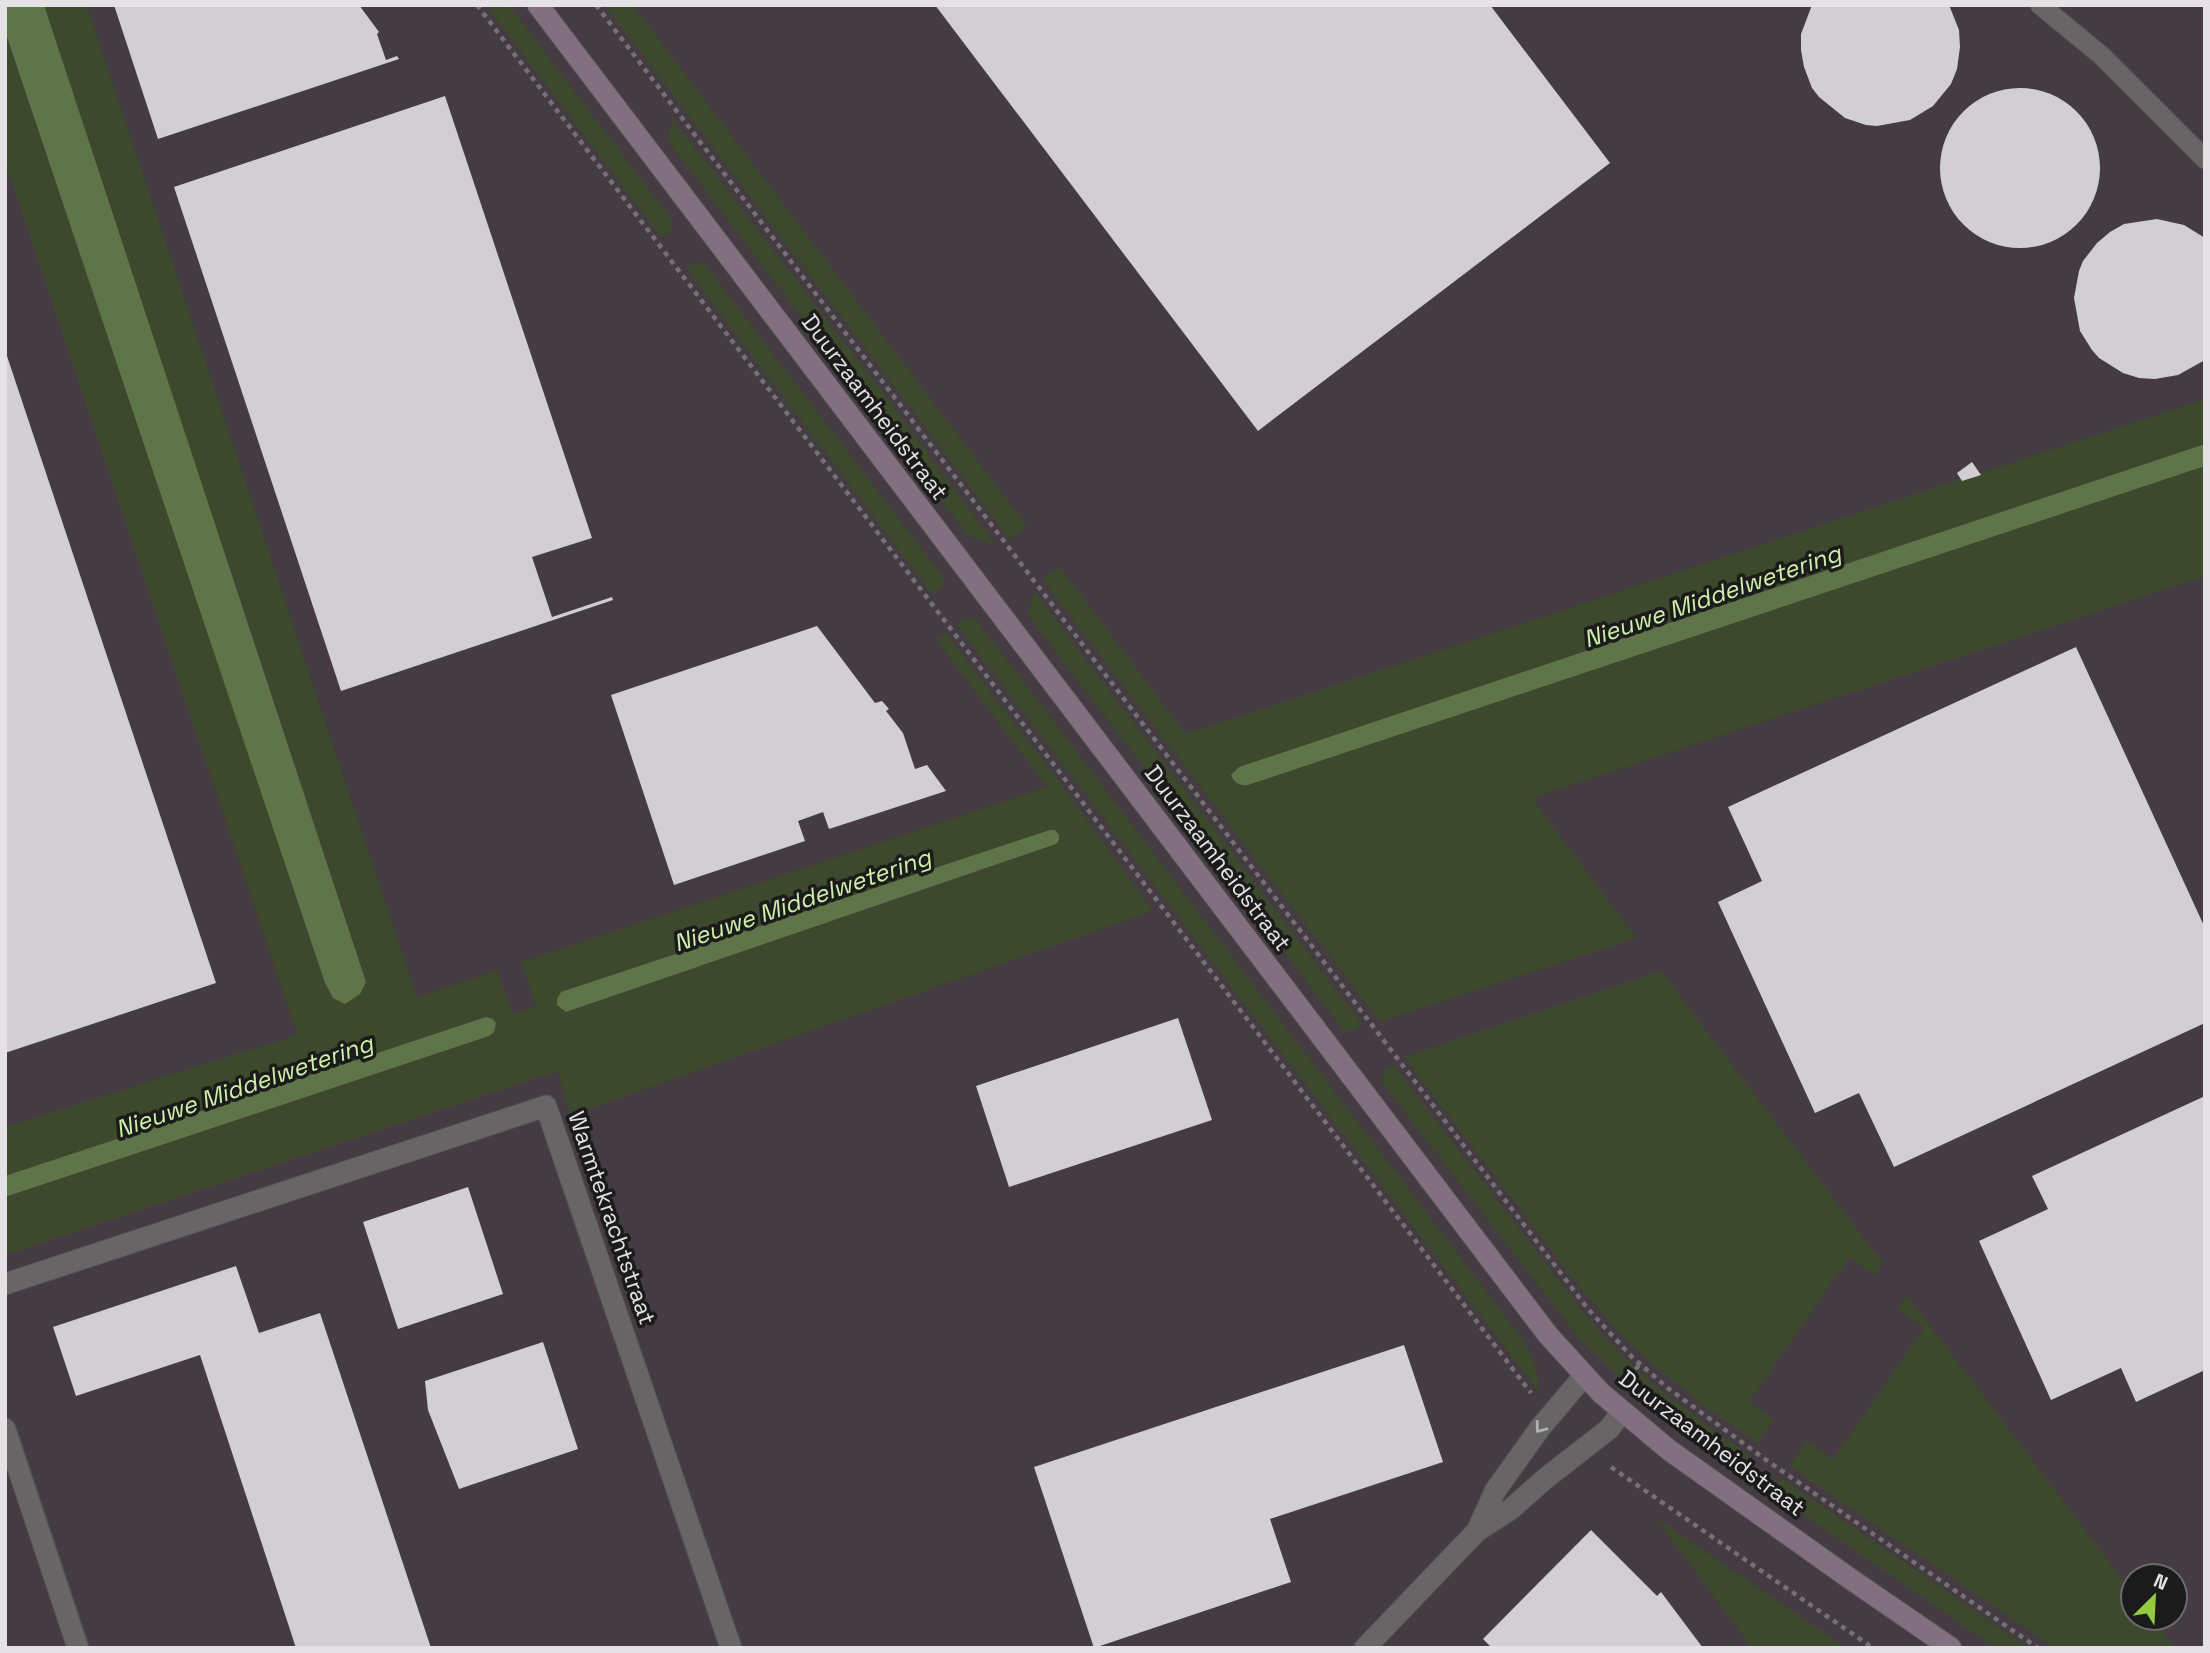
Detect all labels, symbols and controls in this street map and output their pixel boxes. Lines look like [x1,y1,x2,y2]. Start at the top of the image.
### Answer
street label: Duurzaamheidstraat [795,308,955,506]
water label: Nieuwe Middelwetering [1579,537,1846,655]
street label: Duurzaamheidstraat [1138,759,1298,957]
water label: Nieuwe Middelwetering [669,841,936,959]
water label: Nieuwe Middelwetering [111,1027,378,1145]
street label: Warmtekrachtstraat [561,1107,663,1329]
street label: Duurzaamheidstraat [1613,1363,1811,1523]
one-way arrow [1536,1420,1548,1433]
north arrow [2119,1562,2189,1632]
text: N [2150,1568,2172,1596]

